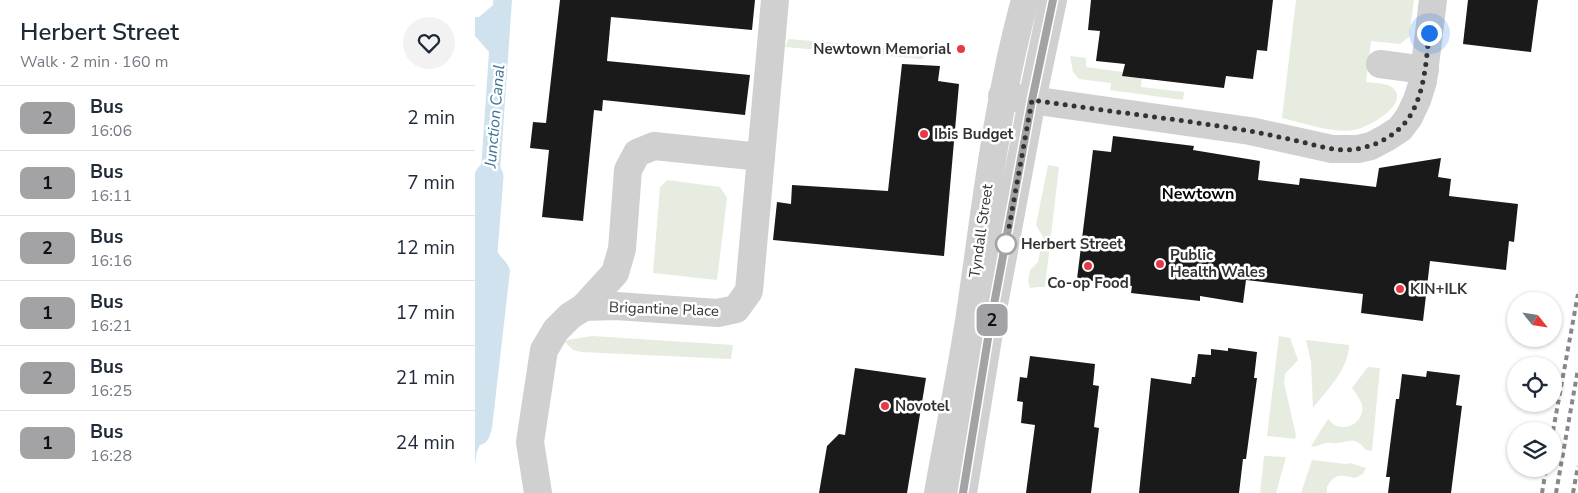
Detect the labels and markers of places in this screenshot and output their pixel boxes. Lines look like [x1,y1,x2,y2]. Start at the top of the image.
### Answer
place label: Newtown Memorial [813,39,951,59]
marker: Newtown Memorial [955,43,967,55]
place label: Ibis Budget [934,124,1014,144]
marker: Ibis Budget [918,128,930,140]
marker: Herbert Street [995,233,1017,255]
place label: Herbert Street [1021,234,1123,254]
place label: Public Health Wales [1170,245,1265,282]
marker: Public Health Wales [1154,258,1166,270]
marker: Co-op Food [1082,260,1094,272]
place label: Co-op Food [1047,273,1129,293]
place label: KIN+ILK [1410,279,1468,299]
marker: KIN+ILK [1394,283,1406,295]
place label: Novotel [895,396,950,416]
marker: Novotel [879,400,891,412]

